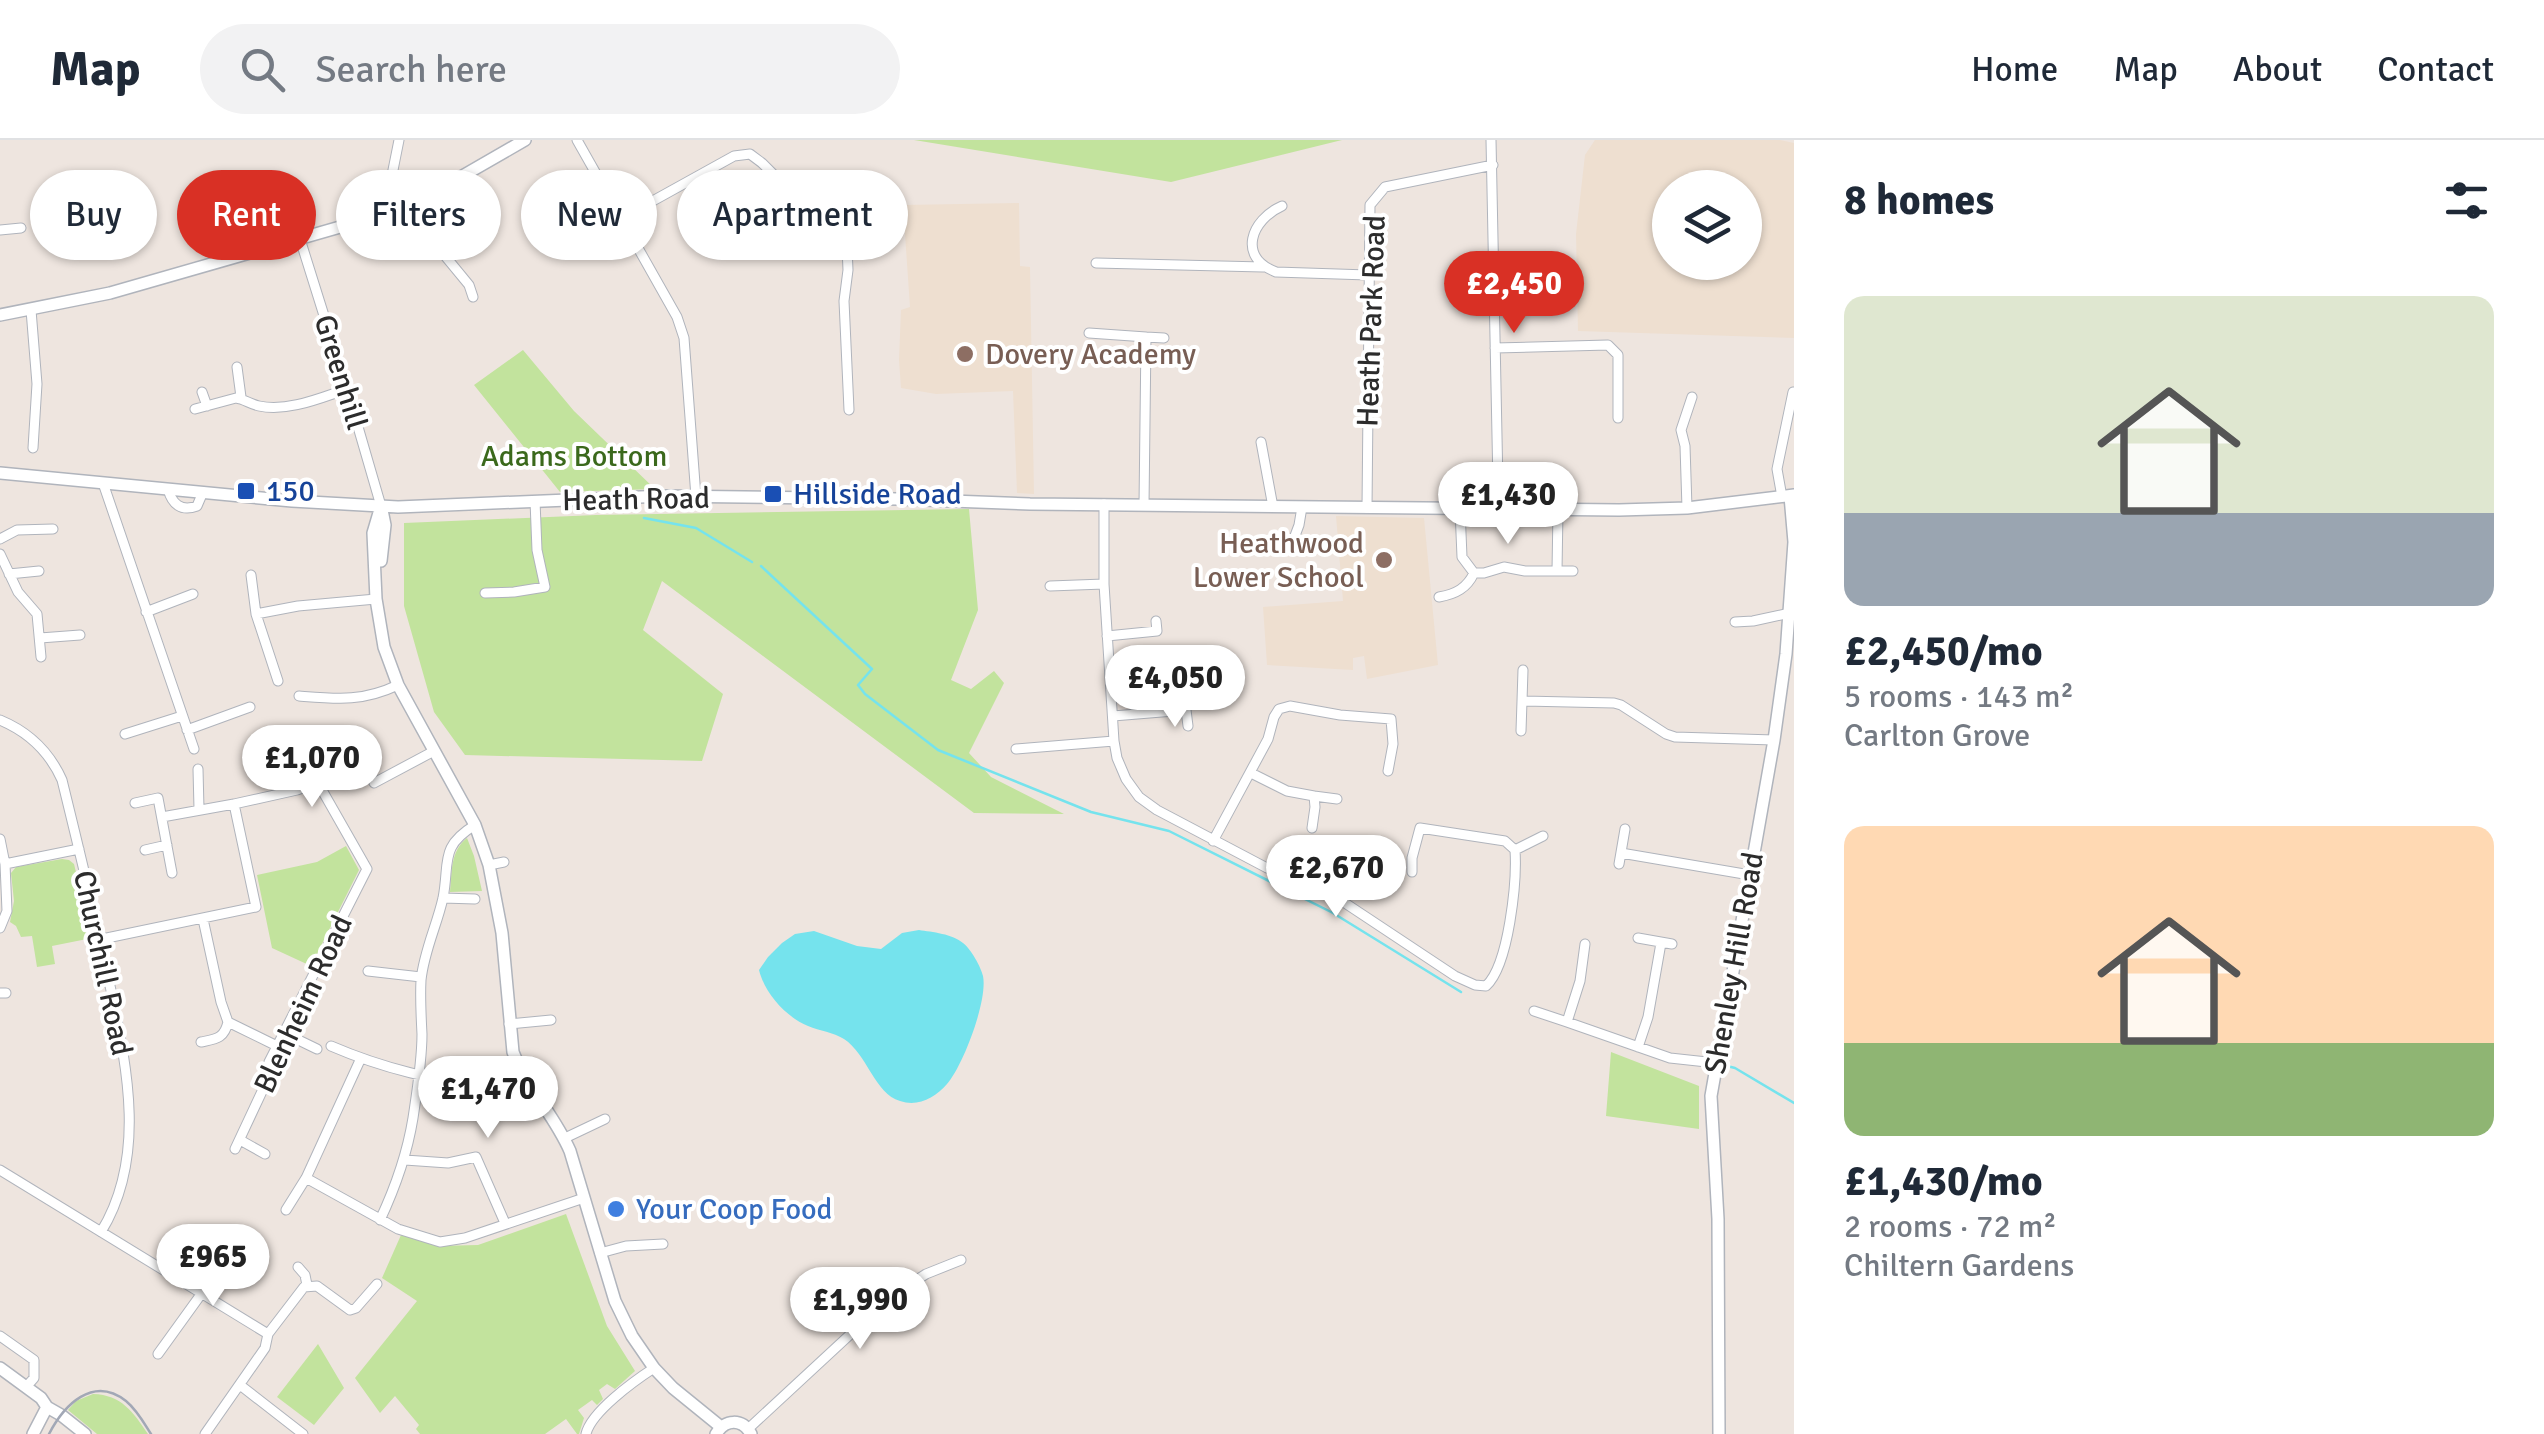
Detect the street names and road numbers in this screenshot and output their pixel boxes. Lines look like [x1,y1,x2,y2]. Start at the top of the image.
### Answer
street label: Heath Park Road [1349,214,1394,428]
street label: Greenhill [306,310,375,434]
street label: Heath Road [562,480,710,519]
street label: Shenley Hill Road [1697,849,1772,1077]
street label: Churchill Road [65,867,140,1059]
street label: Blenheim Road [246,909,361,1099]

